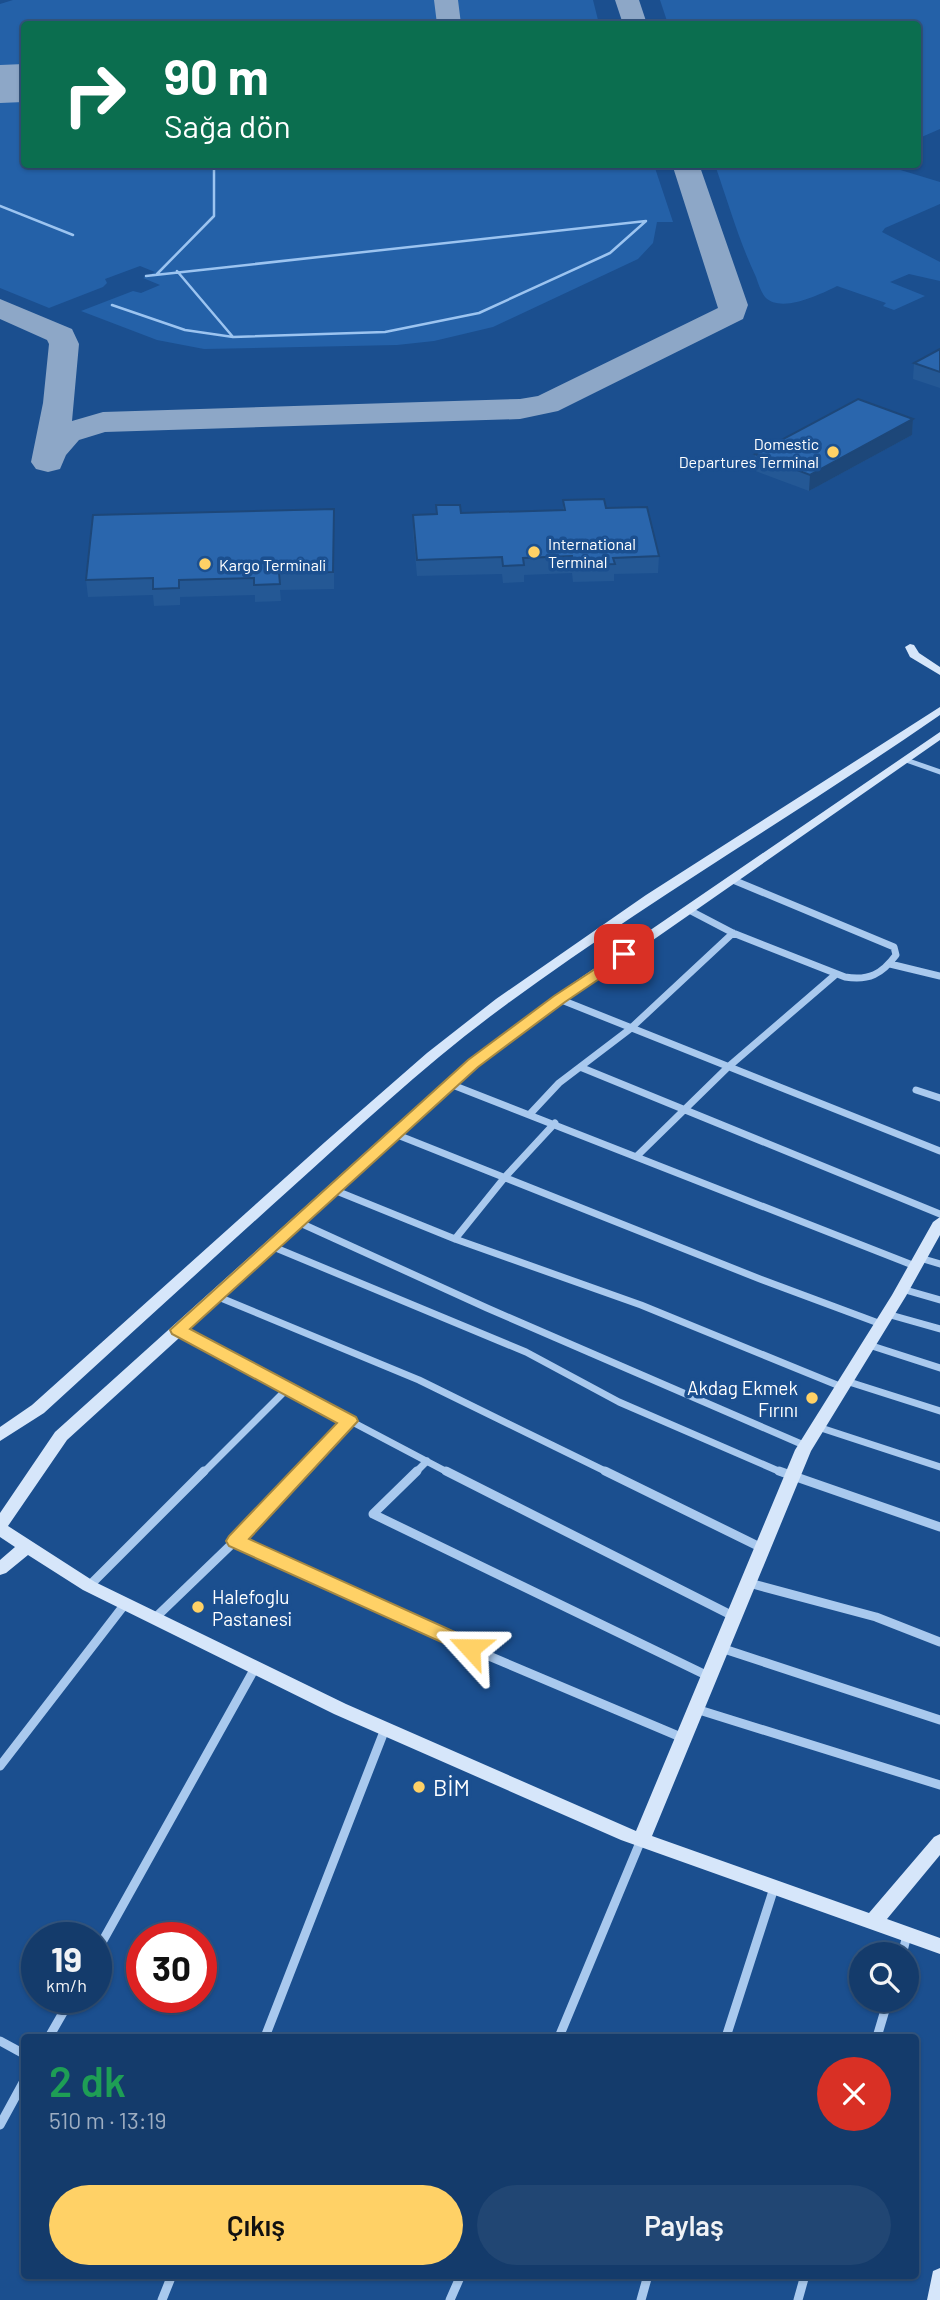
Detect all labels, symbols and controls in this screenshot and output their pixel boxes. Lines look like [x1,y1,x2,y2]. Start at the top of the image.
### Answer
text: 90 m [164,46,269,105]
icon: right [49,49,140,140]
text: Sağa dön [164,106,291,144]
place label: Domestic Departures Terminal [679,434,819,471]
marker: Domestic Departures Terminal [825,444,841,460]
place label: International Terminal [548,534,636,571]
marker: International Terminal [526,544,542,560]
place label: Kargo Terminali [219,555,326,574]
marker: Kargo Terminali [197,556,213,572]
pin [594,924,654,984]
icon: arrive [605,935,643,973]
place label: Akdag Ekmek Fırını [687,1376,798,1421]
marker: Akdag Ekmek Fırını [804,1390,820,1406]
place label: Halefoglu Pastanesi [212,1585,292,1630]
marker: Halefoglu Pastanesi [190,1599,206,1615]
position arrow [433,1611,507,1685]
place label: BİM [433,1773,470,1801]
marker: BİM [411,1779,427,1795]
speed limit sign: 30 [126,1922,217,2013]
text: 19 [51,1937,82,1979]
map controls [849,1942,919,2012]
button: search [849,1942,919,2012]
text: km/h [46,1974,87,1996]
text: 2 dk [49,2055,126,2105]
button: close [817,2057,891,2131]
text: 510 m · 13:19 [49,2106,167,2134]
button: Çıkış [49,2185,463,2265]
button: Paylaş [477,2185,891,2265]

